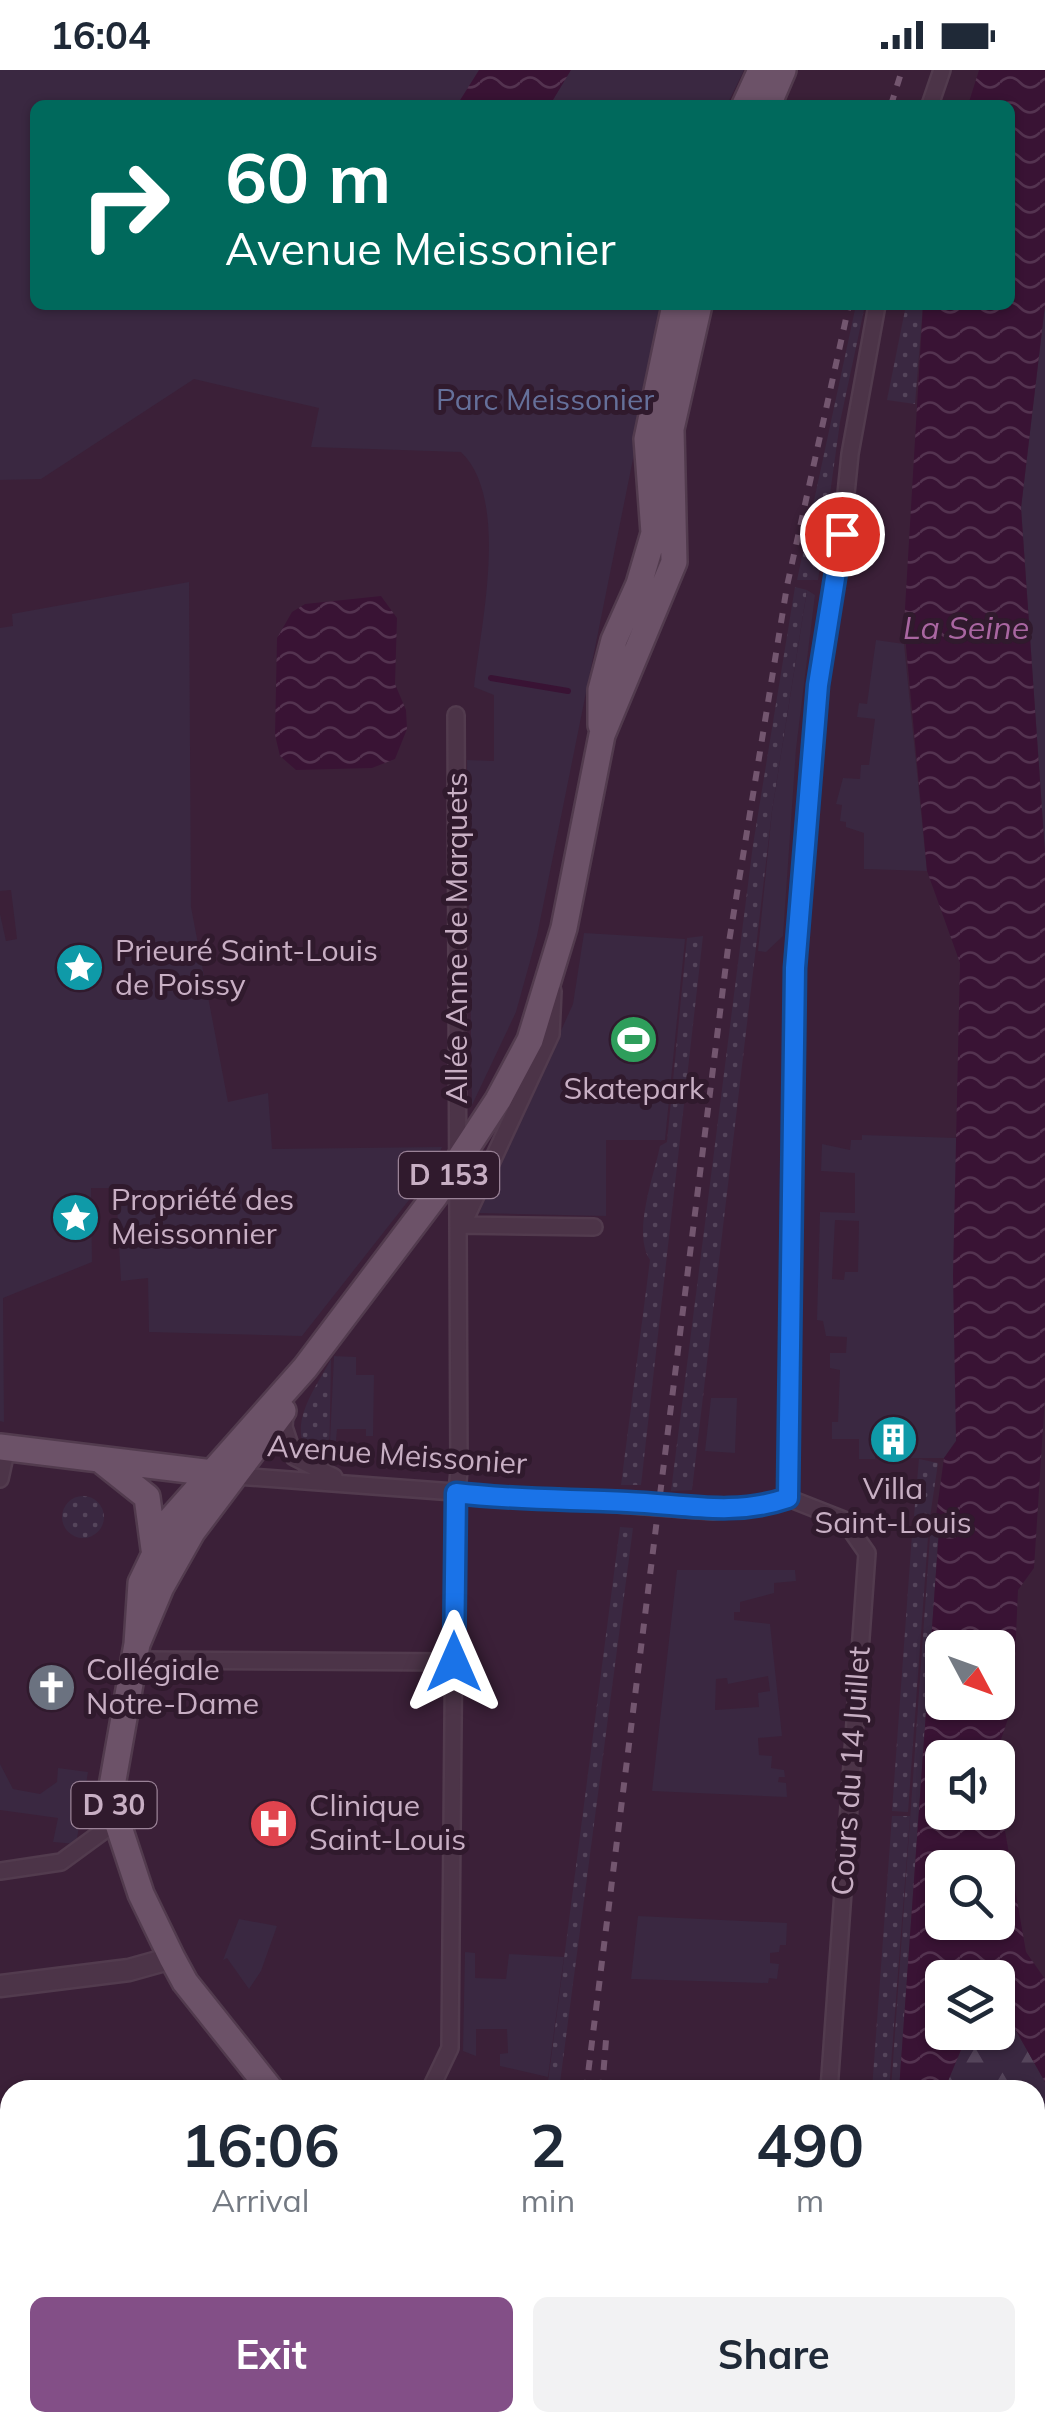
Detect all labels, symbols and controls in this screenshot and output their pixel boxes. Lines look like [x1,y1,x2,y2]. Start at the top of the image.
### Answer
text: 16:04 [50,11,151,59]
text: 60 m [225,133,391,221]
icon: right [60,140,190,270]
text: Avenue Meissonier [225,220,616,276]
park label: Parc Meissonier [436,380,654,418]
pin [800,492,885,577]
icon: arrive [815,507,870,562]
water label: La Seine [903,607,1029,647]
street label: Allée Anne de Marquets [437,772,475,1104]
place label: Prieuré Saint-Louis de Poissy [115,931,378,1003]
place icon: Prieuré Saint-Louis de Poissy [54,942,106,994]
sports icon: Skatepark [608,1014,660,1066]
place label: Skatepark [564,1069,705,1107]
road number: D 153 [399,1152,499,1198]
place label: Propriété des Meissonnier [111,1180,294,1252]
place icon: Propriété des Meissonnier [50,1191,102,1243]
building icon: Villa Saint-Louis [867,1414,919,1466]
street label: Avenue Meissonier [266,1426,528,1482]
place label: Villa Saint-Louis [814,1469,972,1541]
position arrow [402,1610,506,1714]
north arrow [925,1630,1015,1720]
map controls [925,1630,1015,2050]
street label: Cours du 14 Juillet [822,1645,878,1897]
place label: Collégiale Notre-Dame [86,1650,259,1722]
church icon: Collégiale Notre-Dame [25,1661,77,1713]
button: sound [925,1740,1015,1830]
road number: D 30 [72,1782,156,1828]
place label: Clinique Saint-Louis [309,1786,466,1858]
hospital icon: Clinique Saint-Louis [248,1797,300,1849]
button: search [925,1850,1015,1940]
button: layers [925,1960,1015,2050]
text: 16:06 [181,2107,340,2182]
text: 2 [530,2107,566,2182]
text: 490 [756,2107,864,2182]
text: Arrival [211,2180,309,2220]
text: min [521,2180,575,2220]
text: m [796,2180,824,2220]
button: Exit [30,2297,513,2412]
button: Share [533,2297,1015,2412]

